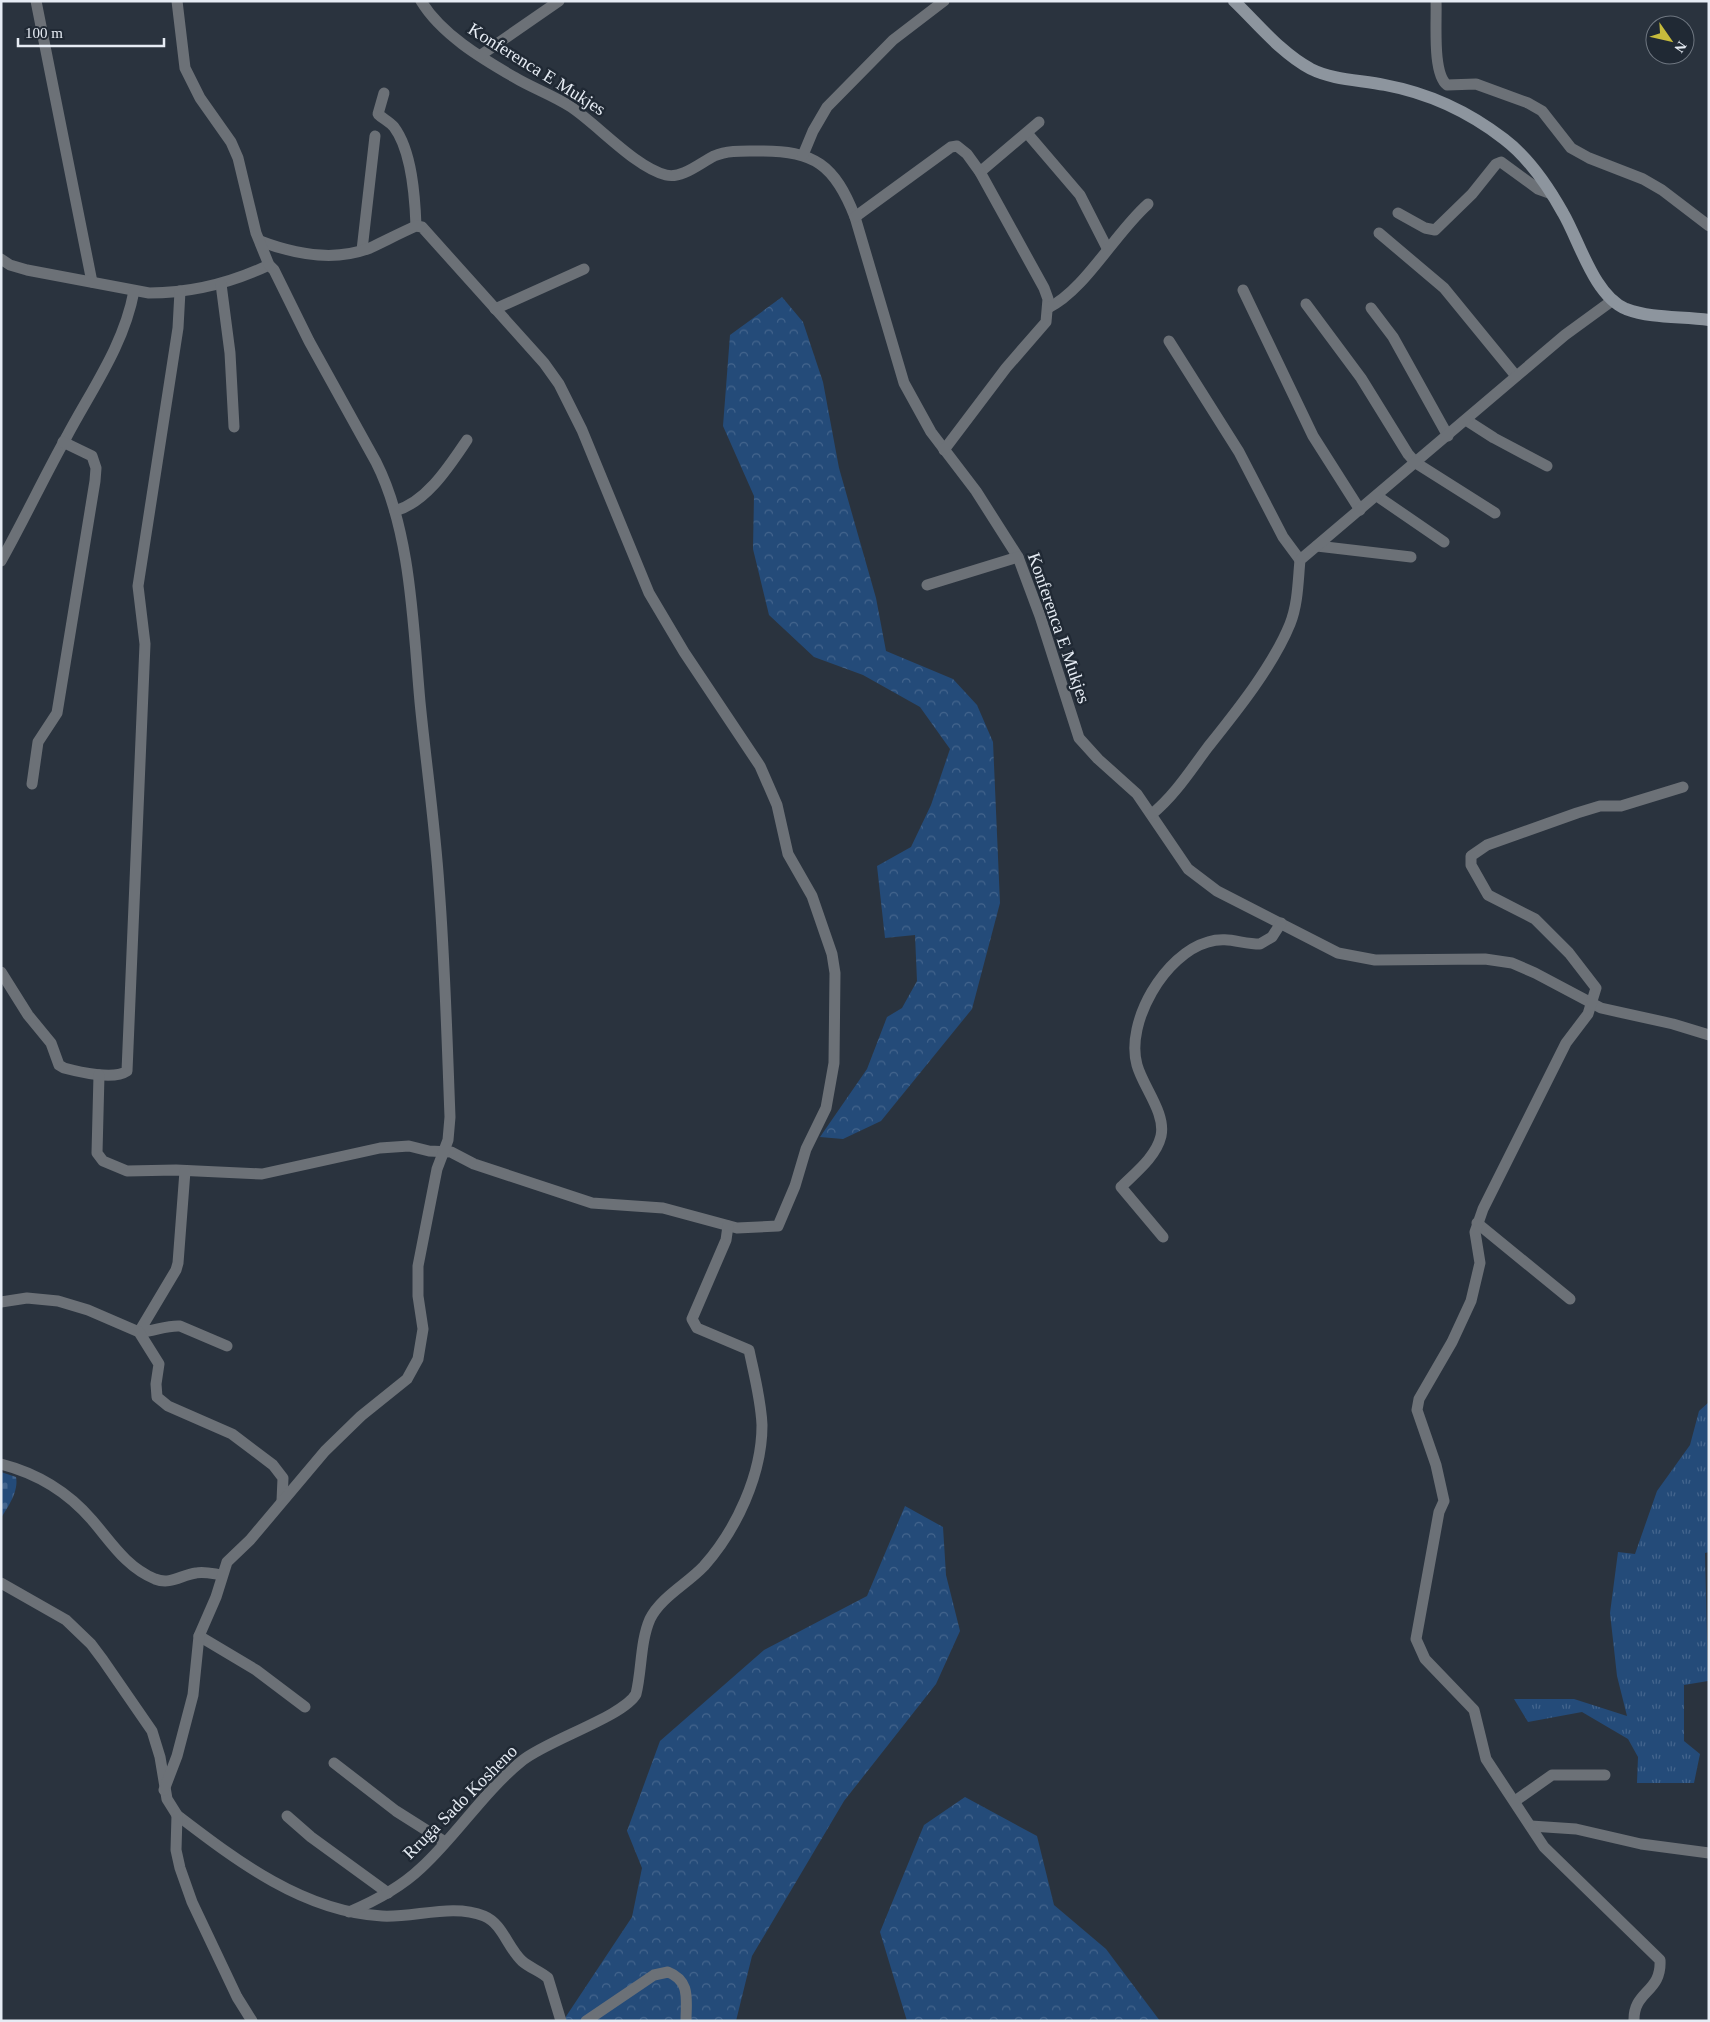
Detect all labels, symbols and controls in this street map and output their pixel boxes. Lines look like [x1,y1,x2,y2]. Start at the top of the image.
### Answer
scale bar [18,15,164,47]
north arrow [1645,15,1695,65]
street label: Konferenca E Mukjes [465,19,609,119]
text: 100 m [25,25,63,41]
text: N [1671,39,1689,55]
street label: Konferenca E Mukjes [1024,550,1094,706]
street label: Rruga Sado Kosheno [399,1741,521,1863]

